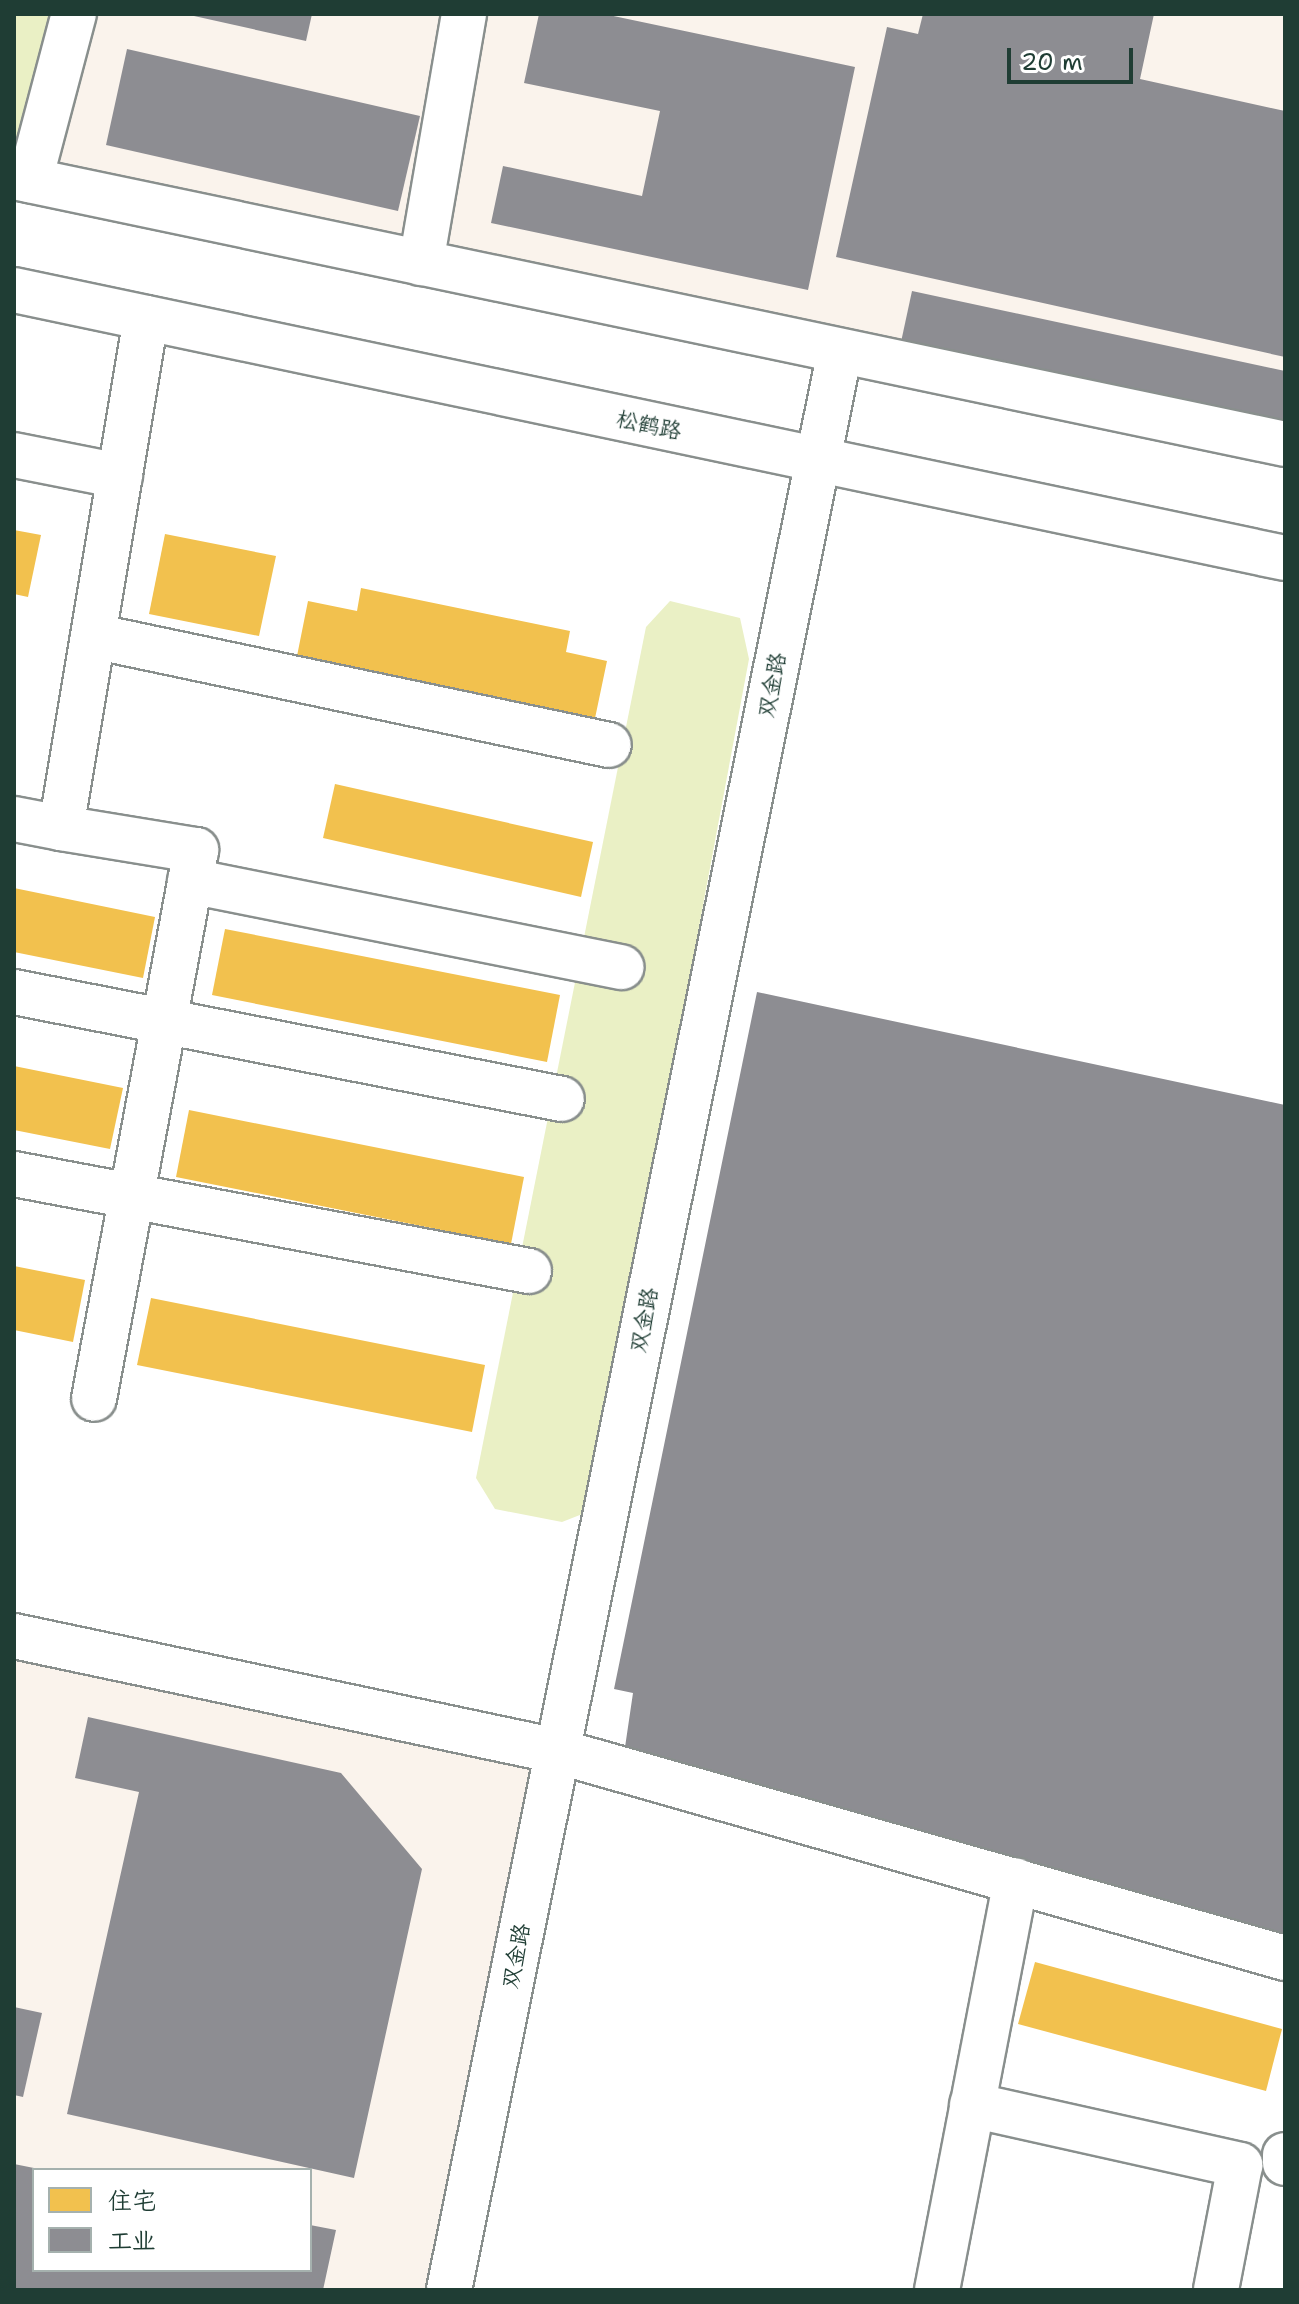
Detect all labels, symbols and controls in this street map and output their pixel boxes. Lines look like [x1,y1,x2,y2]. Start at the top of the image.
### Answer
scale bar [1011,32,1137,82]
text: 20 m [1021,46,1083,78]
street label: 松鹤路 [614,405,684,445]
street label: 双金路 [753,650,791,720]
street label: 双金路 [625,1285,663,1355]
street label: 双金路 [497,1921,535,1991]
legend [32,2168,312,2272]
text: 住宅 [108,2185,156,2217]
text: 工业 [108,2225,156,2257]

